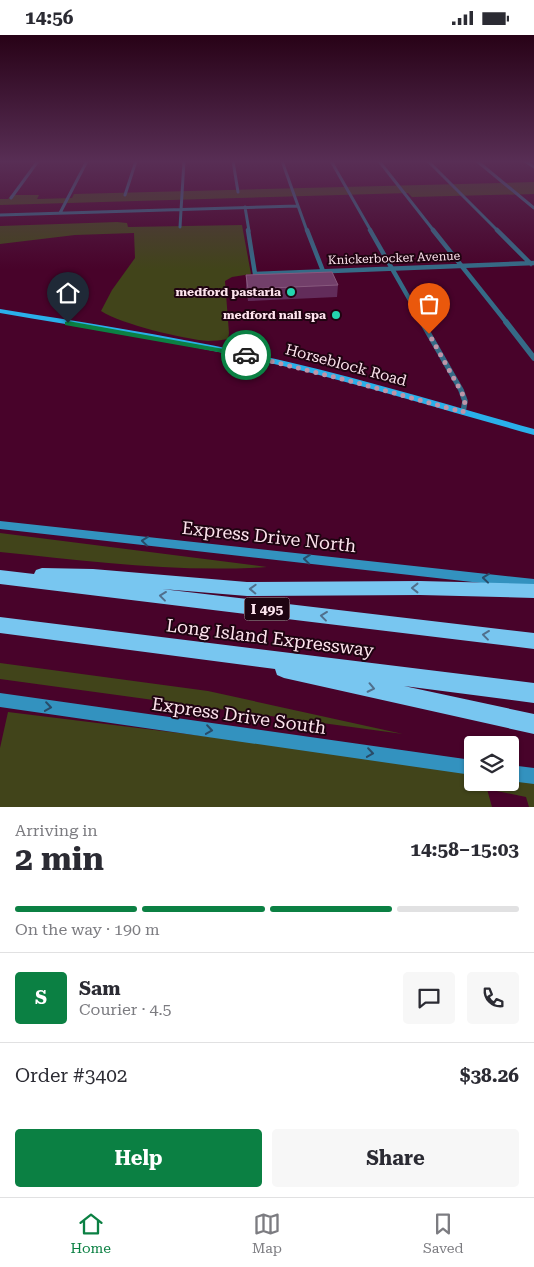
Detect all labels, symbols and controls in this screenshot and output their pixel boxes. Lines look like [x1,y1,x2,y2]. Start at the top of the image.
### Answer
text: 14:56 [25,6,74,29]
street label: Knickerbocker Avenue [328,249,461,267]
pin [47,272,89,323]
icon: home [54,279,82,307]
pin [408,283,450,334]
place label: medford pastaria [176,285,281,299]
marker: medford pastaria [285,286,297,298]
icon: bag [415,290,443,318]
place label: medford nail spa [223,308,326,322]
marker: medford nail spa [330,309,342,321]
courier [221,330,271,380]
street label: Horseblock Road [283,340,409,390]
icon: car [232,341,260,369]
street label: Express Drive North [181,517,358,556]
one-way arrow [141,536,149,547]
one-way arrow [302,554,310,565]
one-way arrow [481,573,489,584]
one-way arrow [411,583,419,593]
one-way arrow [249,584,256,594]
one-way arrow [159,591,167,602]
road number: I 495 [244,597,290,621]
one-way arrow [320,611,328,622]
street label: Long Island Expressway [165,614,376,661]
one-way arrow [481,630,489,641]
one-way arrow [367,682,376,693]
street label: Express Drive South [150,693,328,738]
one-way arrow [45,701,53,712]
one-way arrow [205,725,213,735]
map controls [464,736,519,791]
button: layers [464,736,519,791]
one-way arrow [366,748,374,758]
text: Arriving in [15,821,98,840]
text: 14:58–15:03 [410,838,519,861]
text: 2 min [15,840,104,878]
text: On the way · 190 m [15,920,160,939]
button: chat [403,972,455,1024]
button: phone [467,972,519,1024]
text: Sam [79,977,121,1000]
text: S [35,986,47,1009]
text: Courier · 4.5 [79,1000,172,1019]
text: Order #3402 [15,1064,127,1087]
text: $38.26 [460,1064,519,1087]
button: Help [15,1129,262,1187]
button: Share [272,1129,519,1187]
tab: Home [70,1210,111,1256]
tab: Map [252,1210,282,1256]
tab: Saved [423,1210,464,1256]

